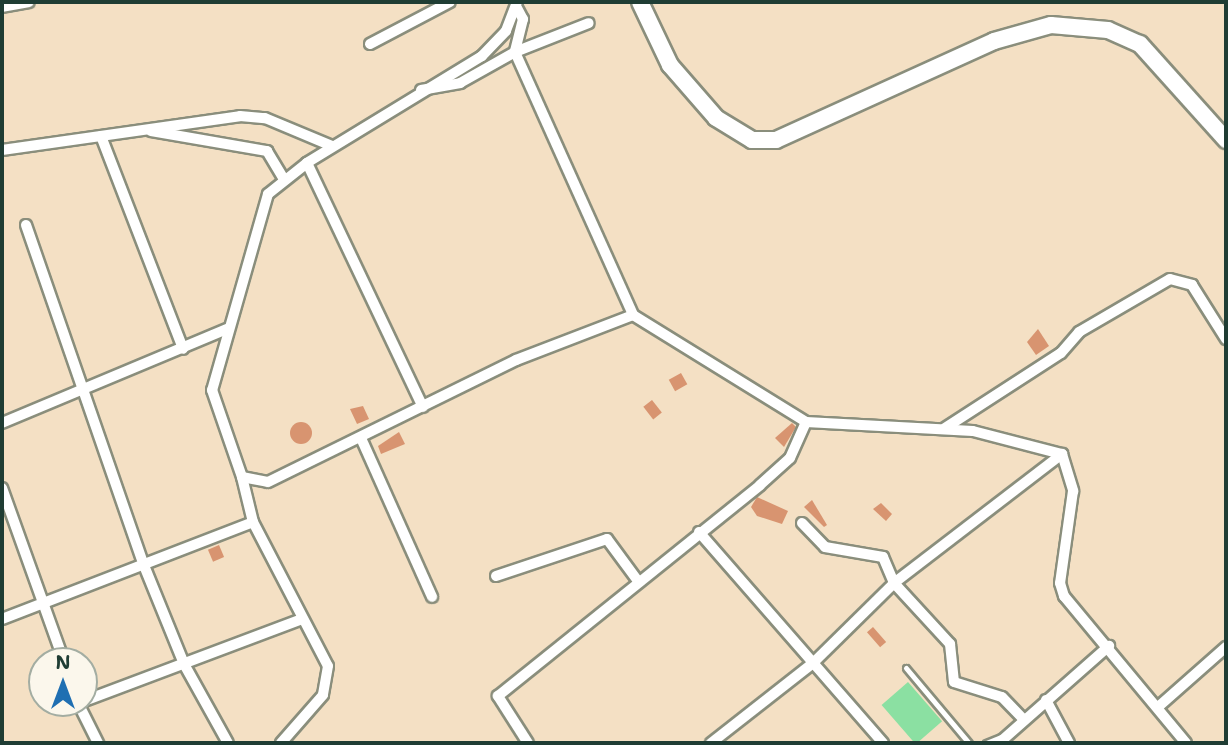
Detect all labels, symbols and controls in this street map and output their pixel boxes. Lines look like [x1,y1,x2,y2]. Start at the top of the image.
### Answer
north arrow [28,647,98,717]
text: N [55,650,71,675]

